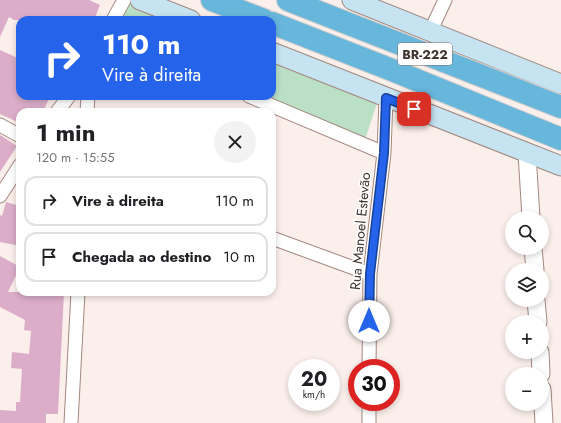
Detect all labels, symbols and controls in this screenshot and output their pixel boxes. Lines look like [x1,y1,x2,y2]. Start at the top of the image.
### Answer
text: 110 m [102,24,180,65]
icon: right [36,32,88,84]
road number: BR-222 [398,43,452,65]
text: Vire à direita [102,62,201,88]
pin [397,92,431,126]
icon: arrive [403,98,425,120]
text: 1 min [36,115,96,150]
button: close [214,121,256,163]
text: 120 m · 15:55 [36,148,115,167]
street label: Rua Manoel Estevão [345,171,375,291]
icon: right [38,190,60,212]
text: Vire à direita [72,190,164,212]
text: 110 m [215,190,254,212]
map controls [505,211,549,411]
button: search [505,211,549,255]
icon: arrive [38,246,60,268]
text: Chegada ao destino [72,246,211,268]
text: 10 m [223,246,255,268]
button: layers [505,263,549,307]
position arrow [348,300,390,342]
button: + [505,315,549,359]
speed limit sign: 30 [348,359,400,411]
text: 20 [301,365,327,394]
button: − [505,367,549,411]
text: km/h [303,387,325,402]

